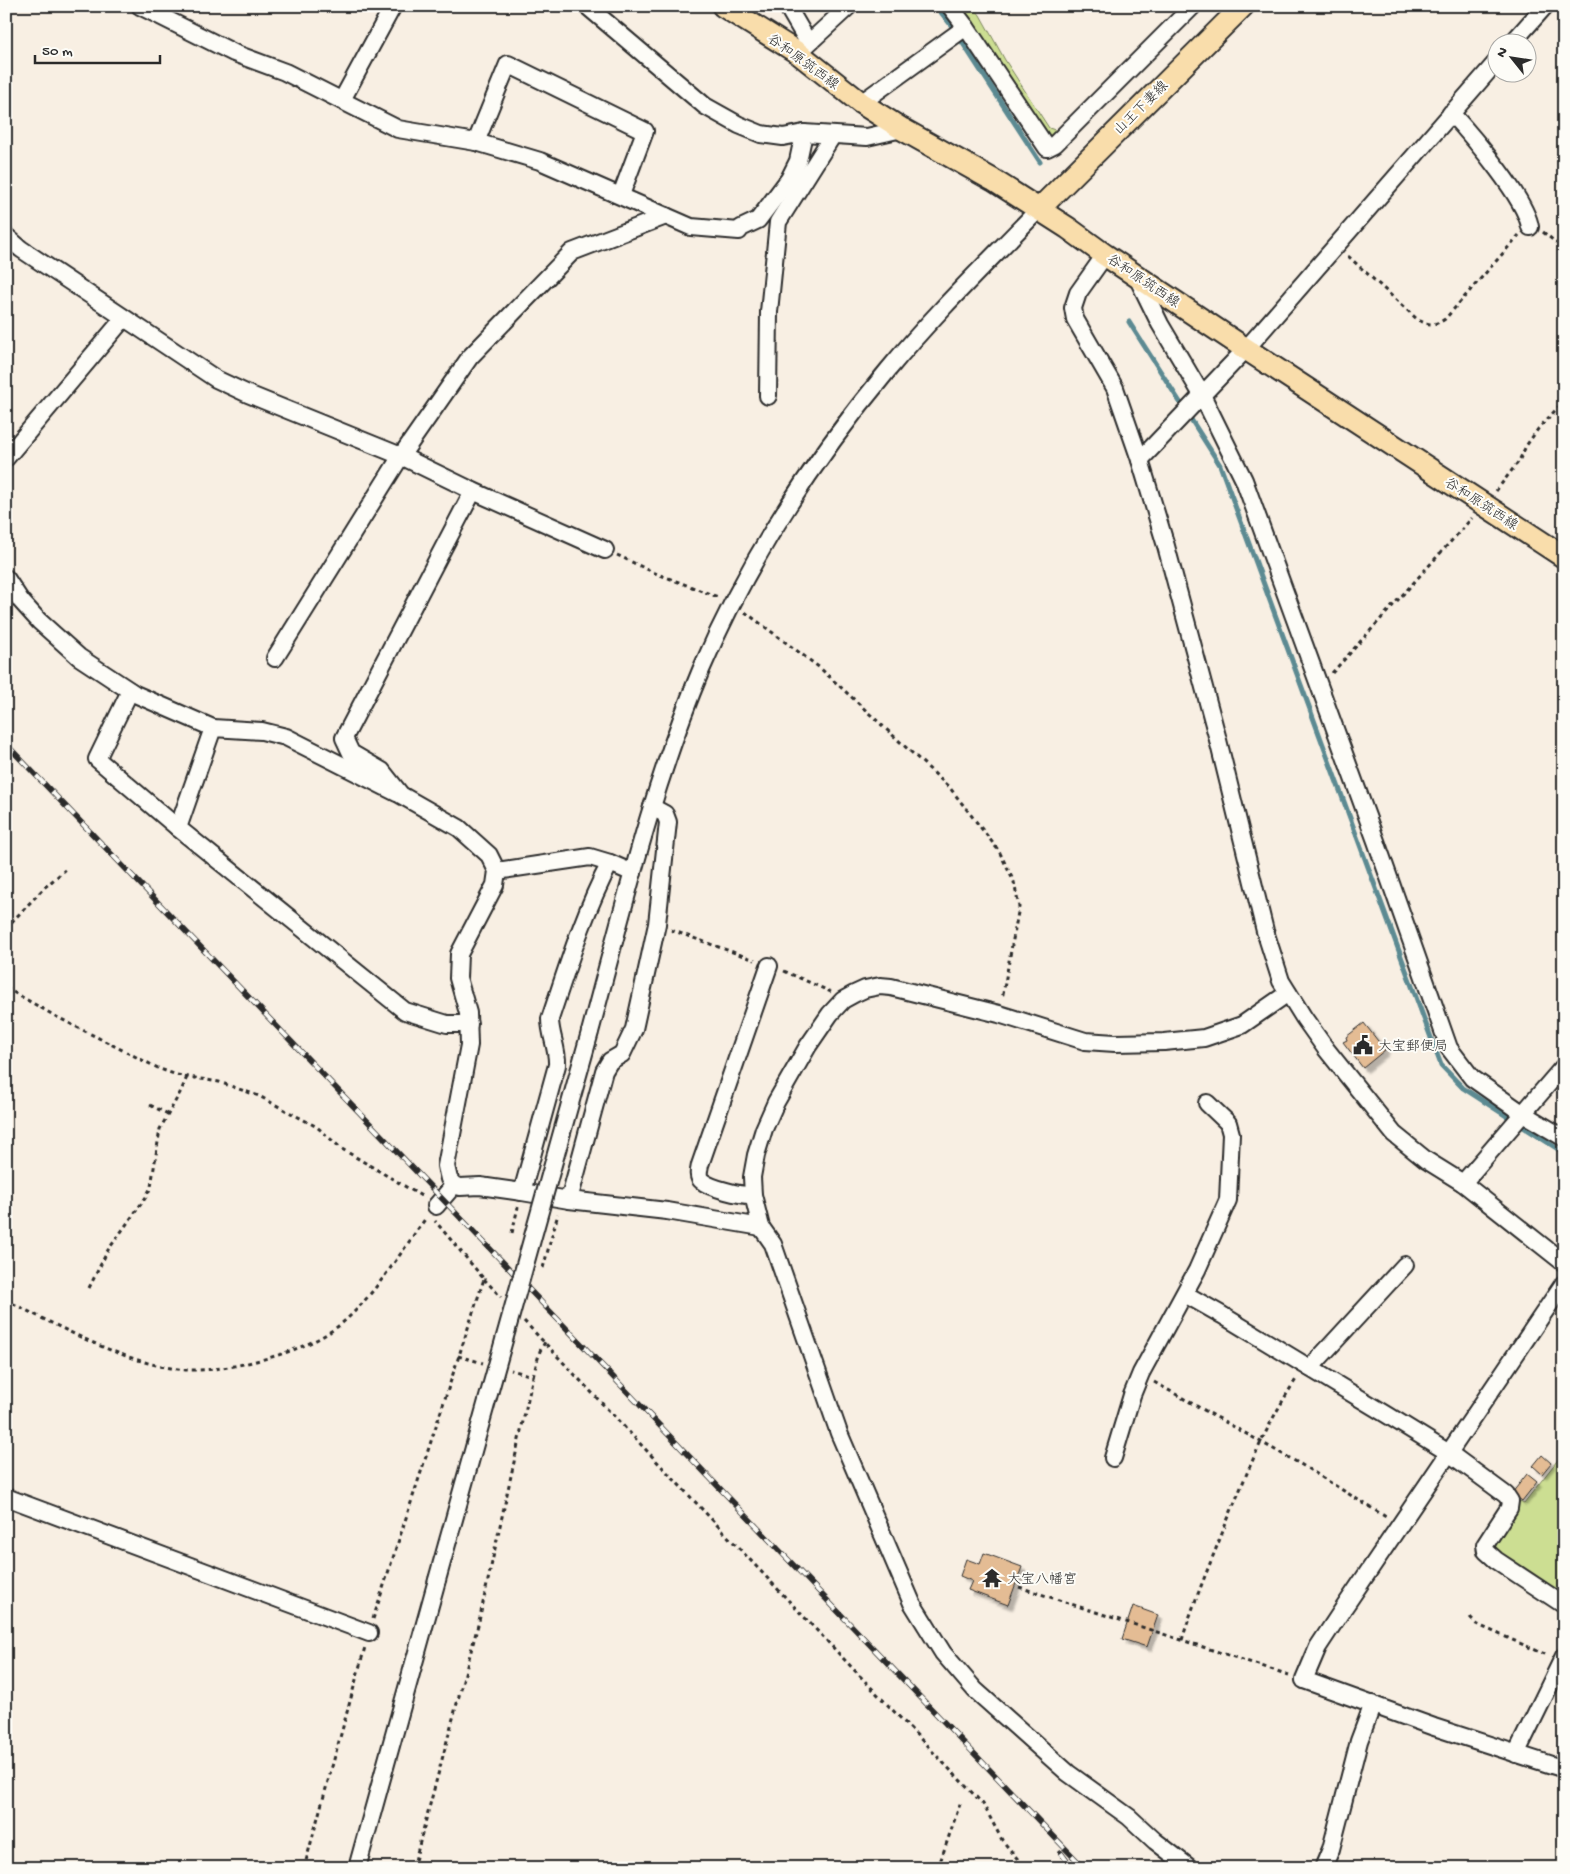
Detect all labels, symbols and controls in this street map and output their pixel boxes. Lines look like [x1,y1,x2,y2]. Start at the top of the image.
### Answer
street label: 谷和原筑西線 [764,31,842,95]
scale bar [35,32,160,64]
north arrow [1488,32,1538,82]
text: 50 m [42,43,73,61]
text: N [1493,45,1513,61]
street label: 山王下妻線 [1111,78,1173,140]
street label: 谷和原筑西線 [1103,252,1182,313]
street label: 谷和原筑西線 [1441,475,1520,535]
public building icon: 大宝郵便局 [1352,1034,1374,1056]
place label: 大宝郵便局 [1378,1039,1448,1056]
temple icon: 大宝八幡宮 [981,1567,1003,1589]
place label: 大宝八幡宮 [1007,1572,1077,1589]

